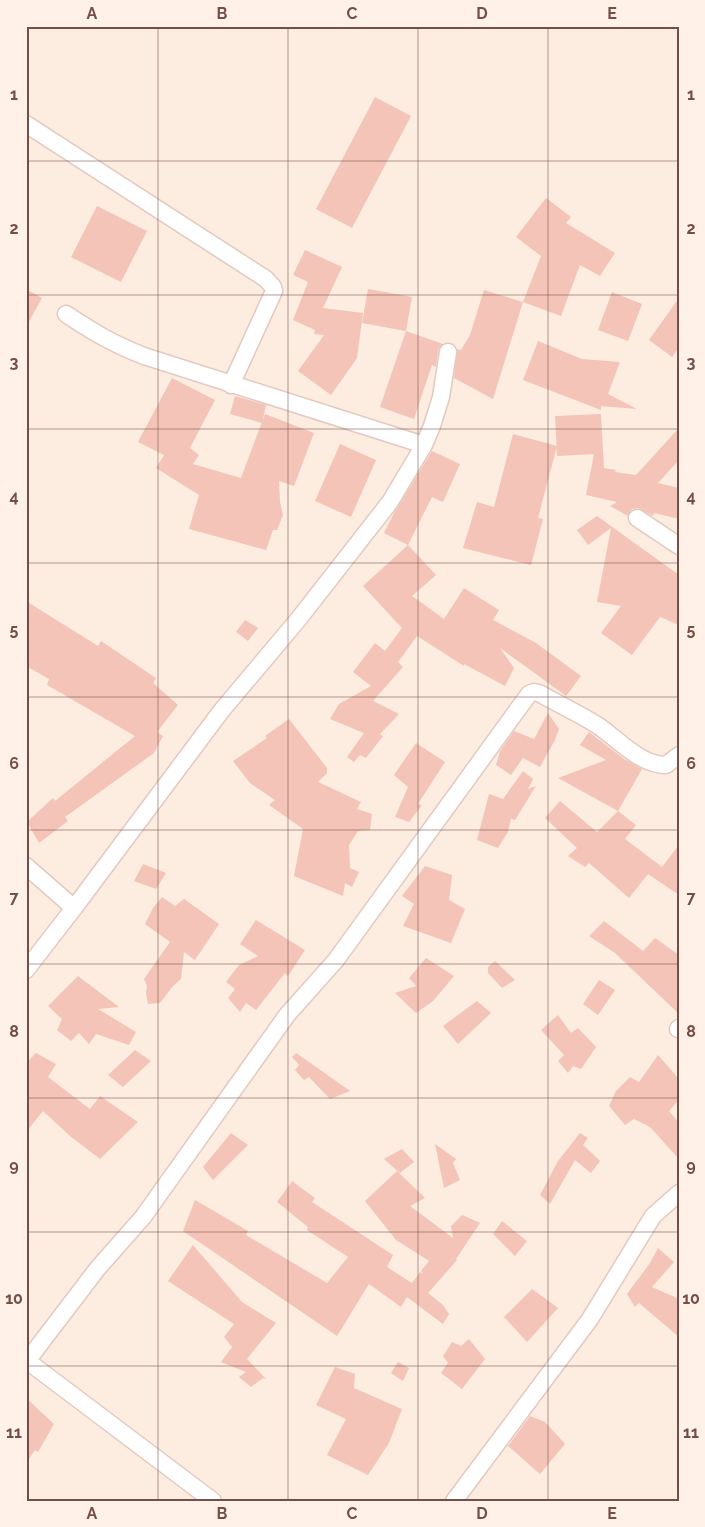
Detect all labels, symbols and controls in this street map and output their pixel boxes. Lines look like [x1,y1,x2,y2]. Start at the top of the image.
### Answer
text: A [87,4,98,23]
text: B [217,4,228,23]
text: C [347,4,358,23]
text: D [476,4,488,23]
text: E [607,4,617,23]
text: 1 [10,85,18,104]
text: 1 [687,85,695,104]
text: 2 [9,219,19,238]
text: 2 [686,219,696,238]
text: 3 [10,353,19,372]
text: 3 [687,353,696,372]
text: 4 [9,487,19,506]
text: 4 [686,487,696,506]
text: 5 [10,620,19,639]
text: 5 [687,620,696,639]
text: 6 [9,754,19,773]
text: 6 [686,754,696,773]
text: 7 [10,888,19,907]
text: 7 [687,888,696,907]
text: 8 [9,1022,19,1041]
text: 8 [686,1022,696,1041]
text: 9 [9,1156,19,1175]
text: 9 [686,1156,696,1175]
text: 10 [5,1289,23,1308]
text: 10 [682,1289,700,1308]
text: 11 [6,1423,22,1442]
text: 11 [683,1423,699,1442]
text: A [87,1504,98,1523]
text: B [217,1504,228,1523]
text: C [347,1504,358,1523]
text: D [476,1504,488,1523]
text: E [607,1504,617,1523]

